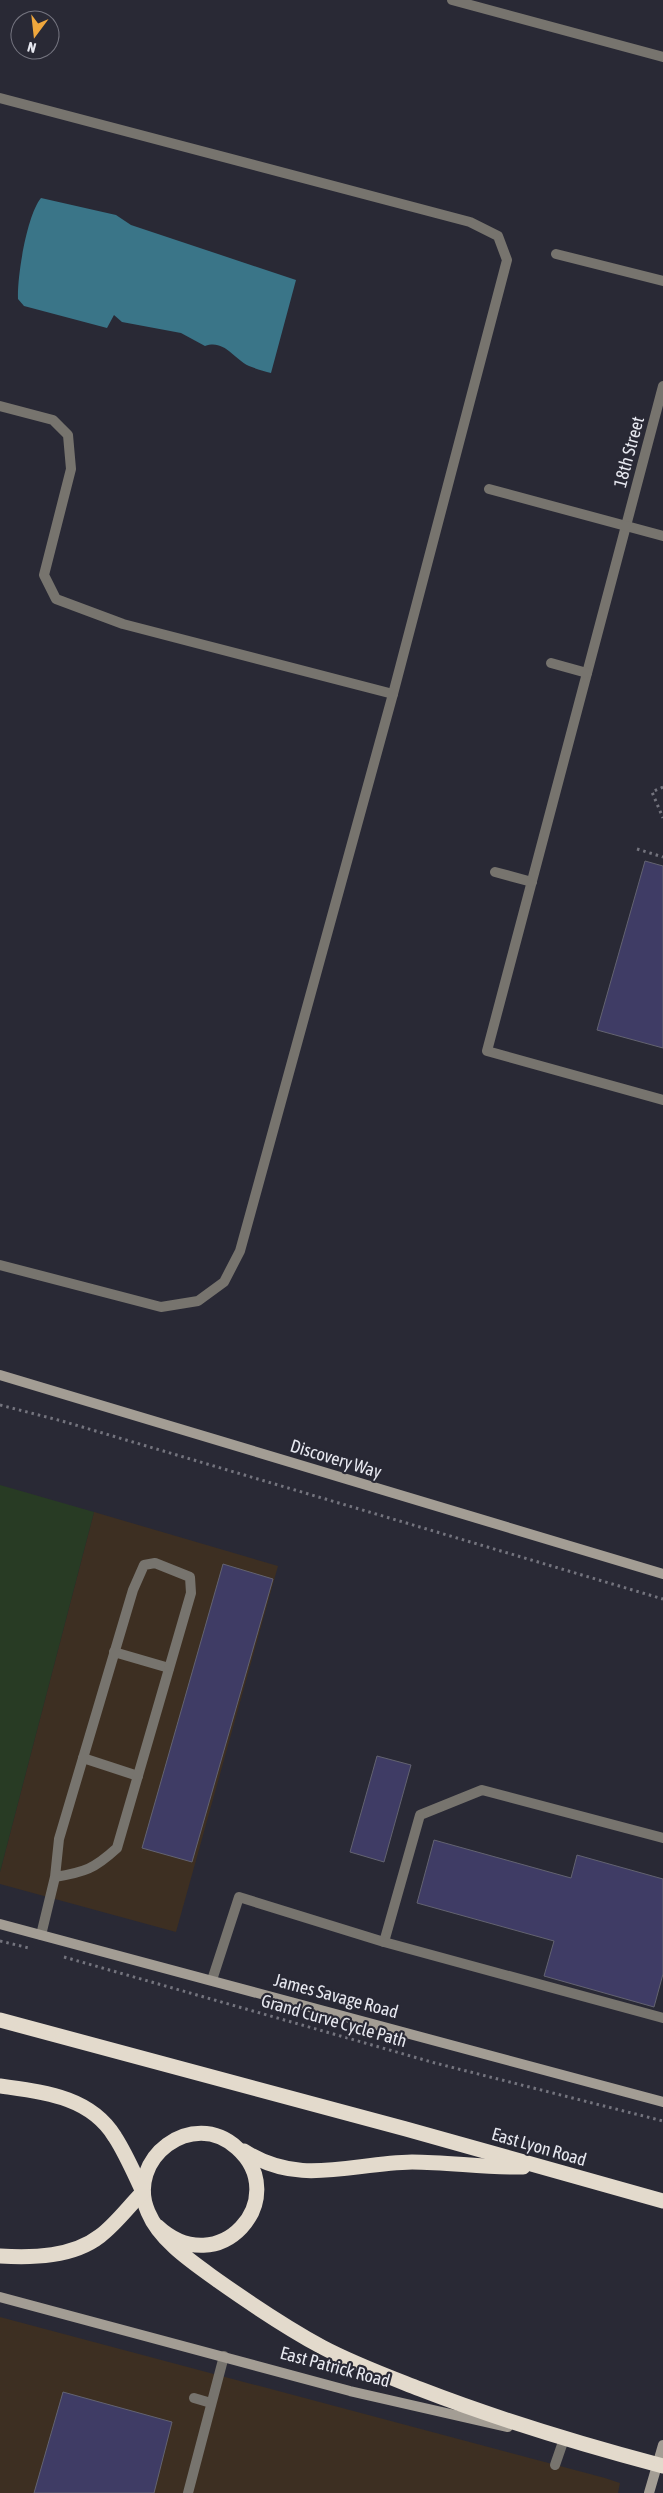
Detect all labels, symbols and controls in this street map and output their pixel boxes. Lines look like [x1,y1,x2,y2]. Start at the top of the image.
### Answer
north arrow [10,10,60,60]
text: N [26,39,38,56]
street label: 18th Street [609,414,648,490]
street label: Discovery Way [288,1435,384,1482]
street label: James Savage Road [272,1969,401,2022]
street label: Grand Curve Cycle Path [259,1990,409,2051]
street label: East Lyon Road [489,2123,589,2170]
street label: East Patrick Road [278,2342,392,2391]

